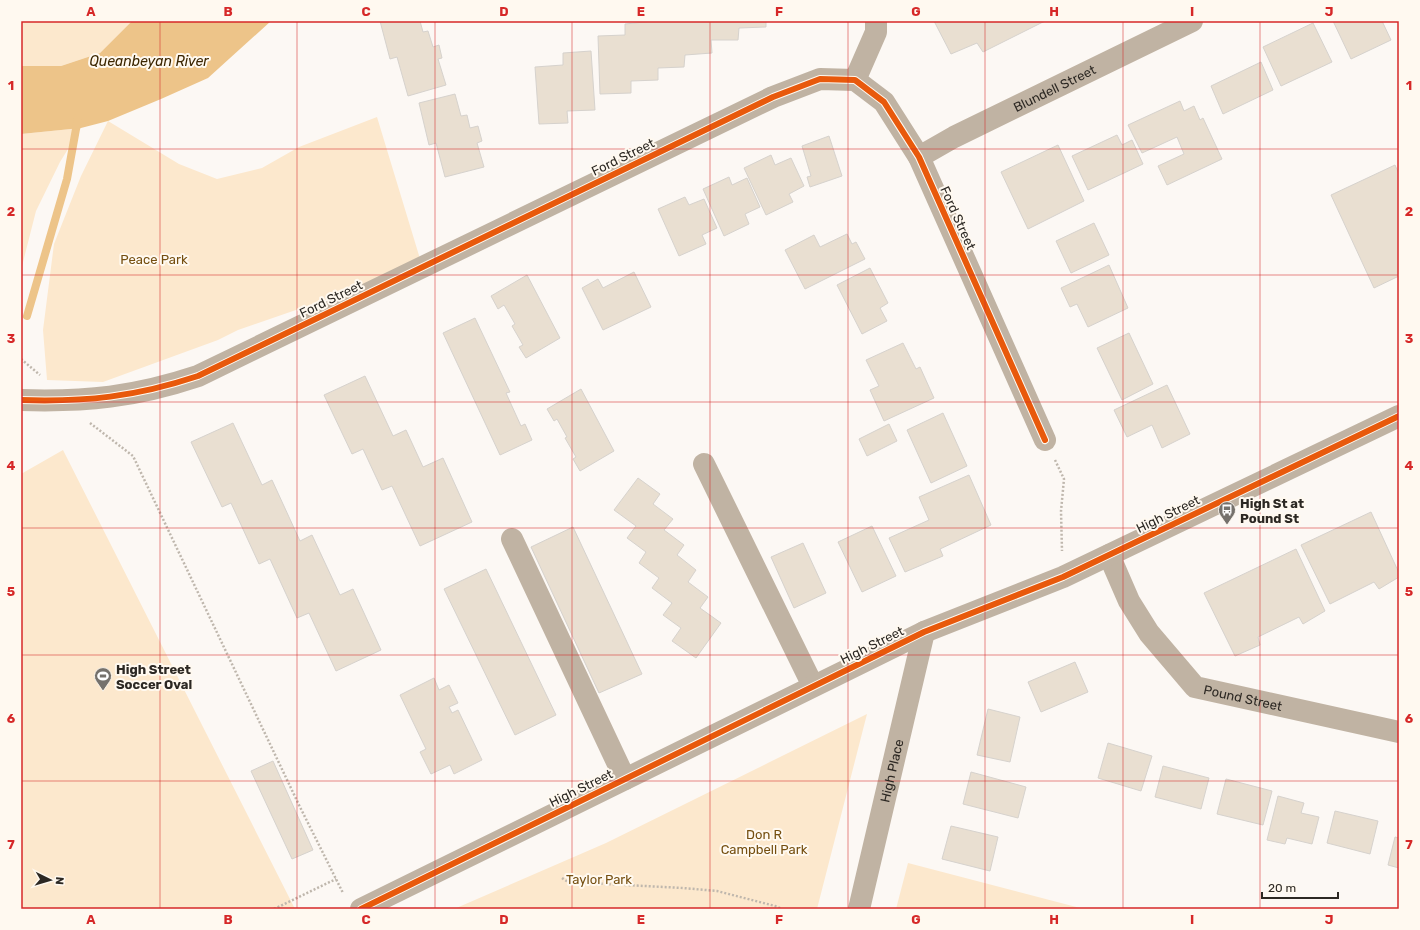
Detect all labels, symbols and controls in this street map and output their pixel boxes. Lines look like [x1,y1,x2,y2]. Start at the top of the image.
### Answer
text: A [86,4,96,19]
text: B [223,4,233,19]
text: C [361,4,371,19]
text: D [499,4,509,19]
text: E [637,4,645,19]
text: F [775,4,783,19]
text: G [911,4,921,19]
text: H [1049,4,1059,19]
text: I [1190,4,1194,19]
text: J [1325,4,1333,19]
water label: Queanbeyan River [89,53,209,70]
street label: Blundell Street [1011,62,1098,114]
text: 1 [8,78,14,93]
text: 1 [1406,78,1412,93]
street label: Ford Street [589,135,657,179]
street label: Ford Street [937,184,979,252]
text: 2 [7,204,15,219]
text: 2 [1405,204,1413,219]
park label: Peace Park [120,252,188,267]
street label: Ford Street [297,277,365,321]
text: 3 [7,331,16,346]
text: 3 [1405,331,1414,346]
text: 4 [7,458,16,473]
text: 4 [1405,458,1414,473]
street label: High Street [1134,492,1203,537]
place label: High St at Pound St [1240,496,1304,526]
bus stop icon: High St at Pound St [1217,500,1237,525]
text: 5 [7,584,15,599]
text: 5 [1405,584,1413,599]
street label: High Street [838,623,907,668]
place label: High Street Soccer Oval [116,662,192,692]
sports icon: High Street Soccer Oval [93,666,113,691]
street label: Pound Street [1202,682,1284,714]
text: 6 [7,711,16,726]
text: 6 [1405,711,1414,726]
street label: High Place [877,738,906,804]
street label: High Street [547,766,616,811]
park label: Don R Campbell Park [721,827,808,857]
text: 7 [7,837,15,852]
text: 7 [1405,837,1413,852]
north arrow [30,860,70,900]
park label: Taylor Park [566,872,632,887]
scale bar [1262,874,1338,900]
text: N [53,876,66,885]
text: 20 m [1268,881,1296,895]
text: A [86,912,96,927]
text: B [223,912,233,927]
text: C [361,912,371,927]
text: D [499,912,509,927]
text: E [637,912,645,927]
text: F [775,912,783,927]
text: G [911,912,921,927]
text: H [1049,912,1059,927]
text: I [1190,912,1194,927]
text: J [1325,912,1333,927]

